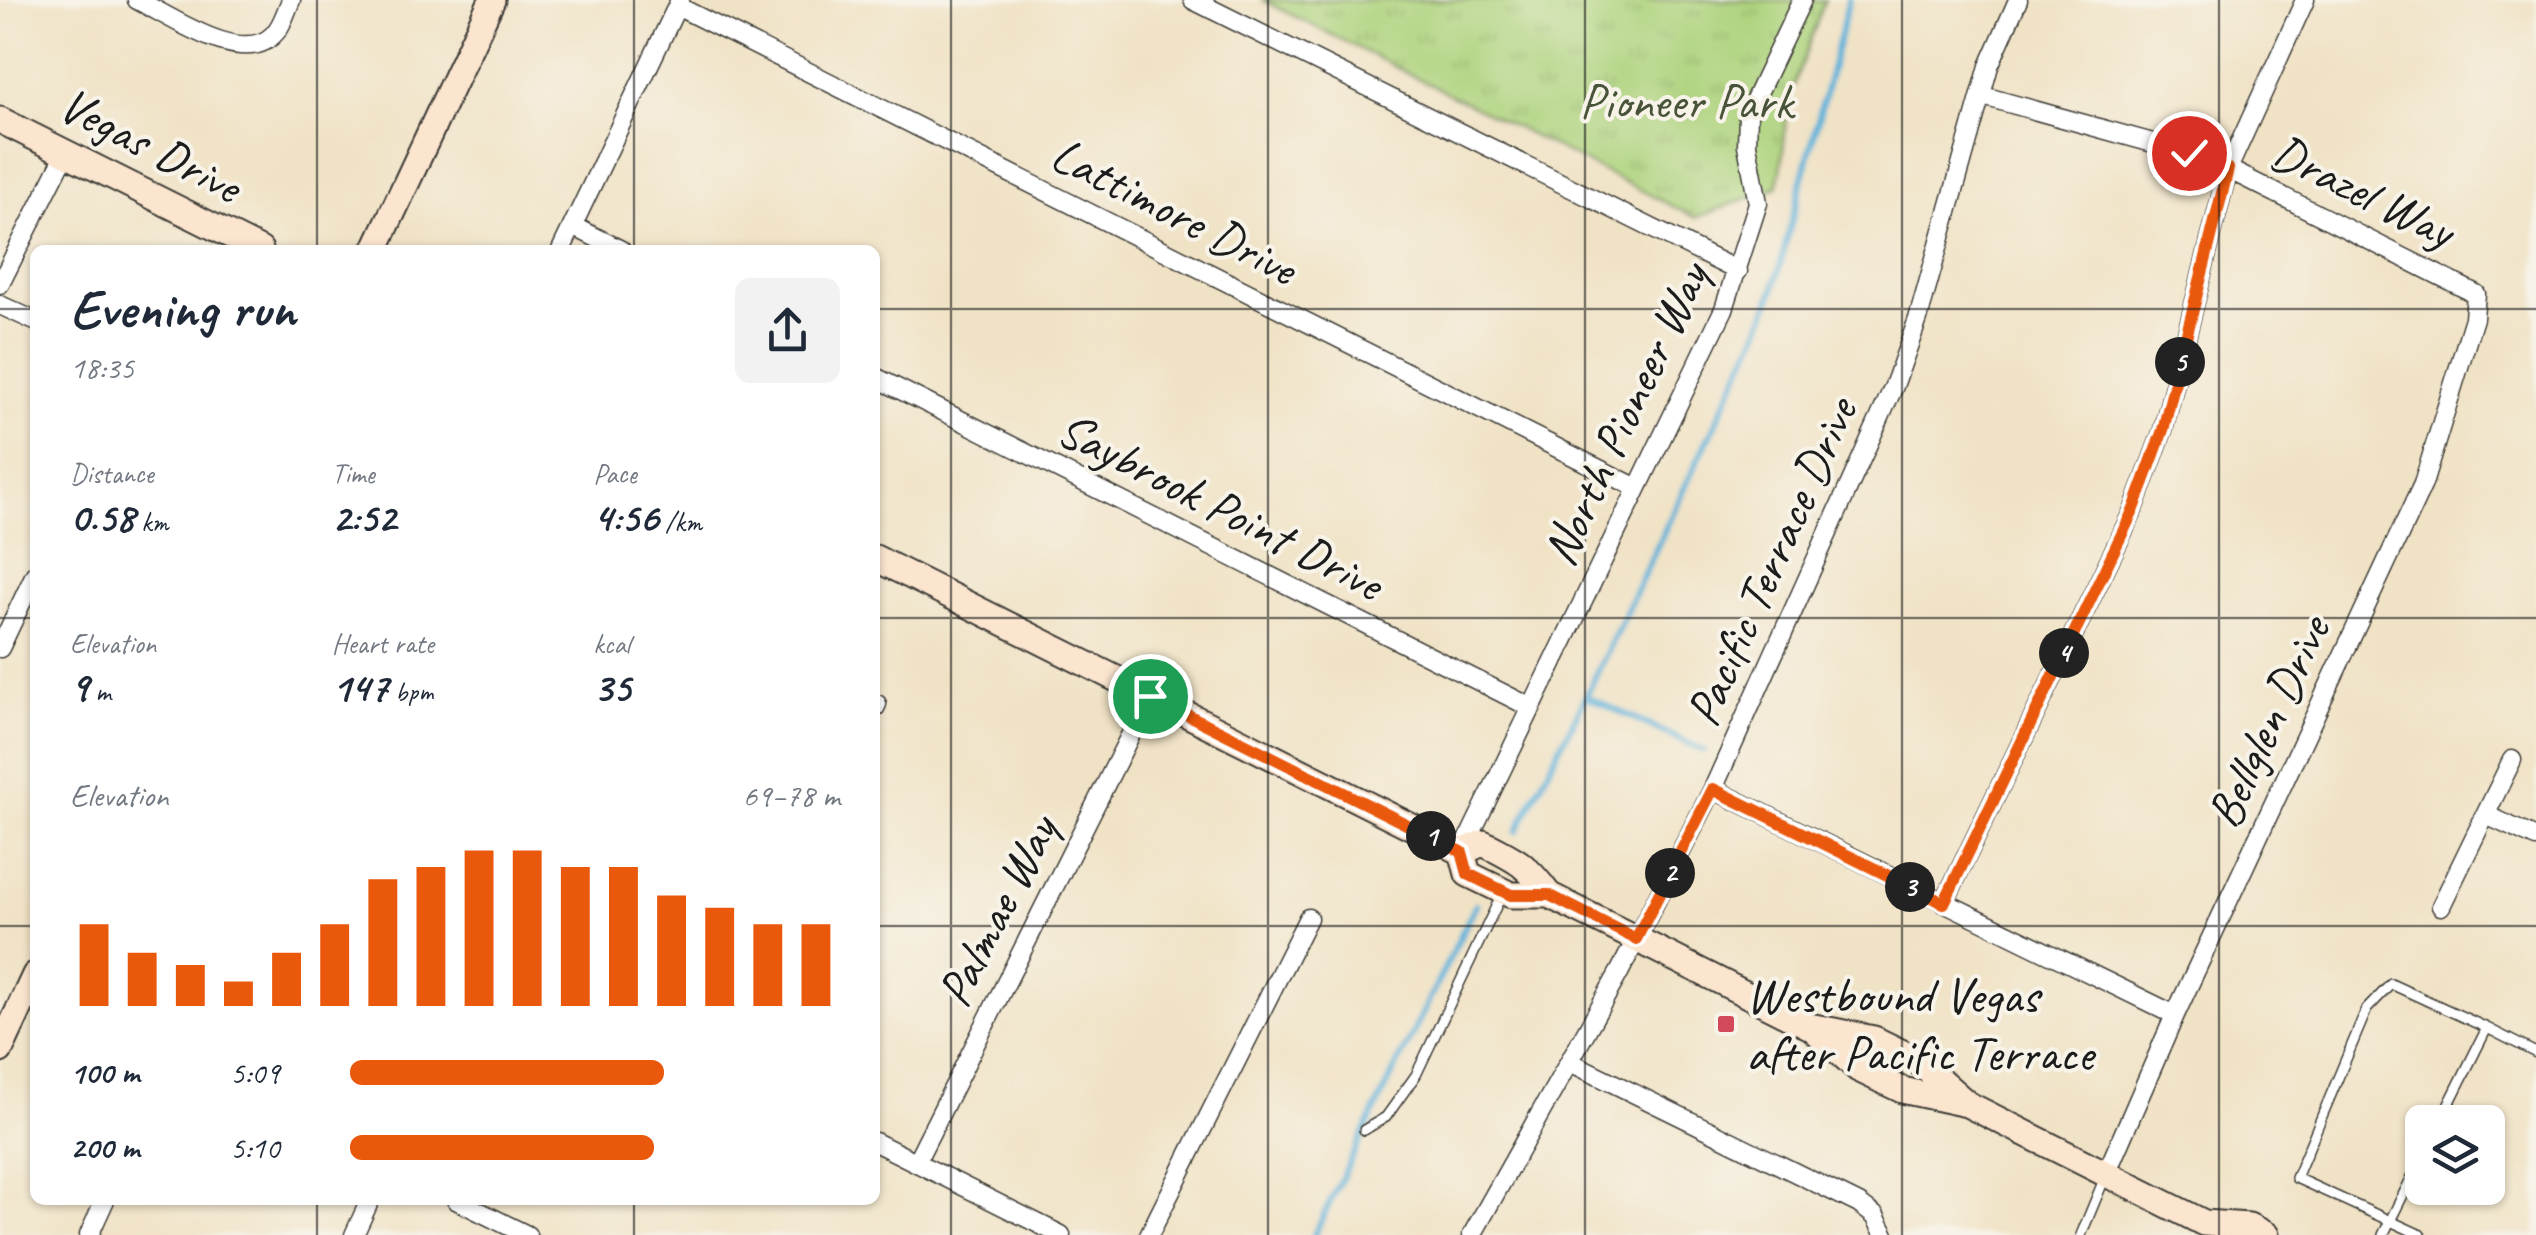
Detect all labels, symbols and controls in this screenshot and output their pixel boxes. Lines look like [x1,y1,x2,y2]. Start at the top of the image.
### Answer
park label: Pioneer Park [1580,70,1796,133]
street label: Vegas Drive [49,73,255,219]
pin [2147,111,2232,196]
street label: Drazel Way [2262,120,2468,264]
street label: Lattimore Drive [1041,122,1310,301]
icon: check [2162,126,2217,181]
street label: North Pioneer Way [1528,249,1724,575]
text: Evening run [70,274,295,344]
button: share [735,278,840,383]
pin: 5 [2155,337,2205,387]
text: 5 [2174,344,2186,379]
text: 18:35 [70,347,134,388]
street label: Pacific Terrace Drive [1671,385,1873,735]
street label: Saybrook Point Drive [1047,397,1396,617]
text: Distance [70,456,154,491]
text: Time [332,456,375,491]
text: Pace [593,456,636,491]
text: 0.58 [70,491,134,544]
text: 2:52 [332,491,396,544]
text: 4:56 [593,491,659,544]
text: km [134,504,169,539]
text: /km [659,504,702,539]
street label: Bellglen Drive [2192,603,2346,838]
text: Elevation [70,626,156,661]
text: Heart rate [332,626,434,661]
text: kcal [593,626,630,661]
pin: 4 [2039,628,2089,678]
text: 4 [2058,635,2070,670]
pin [1108,654,1193,739]
text: 9 [70,661,88,714]
text: 147 [332,661,388,714]
text: 35 [593,661,630,714]
icon: arrive [1123,669,1178,724]
text: m [88,674,111,709]
text: bpm [388,674,433,709]
text: Elevation [70,775,168,816]
text: 69–78 m [742,775,840,816]
street label: Palmae Way [922,802,1073,1017]
pin: 1 [1406,811,1456,861]
text: 1 [1425,818,1437,853]
pin: 2 [1645,848,1695,898]
text: 2 [1664,855,1676,890]
pin: 3 [1885,862,1935,912]
text: 3 [1904,869,1916,904]
place label: Westbound Vegas after Pacific Terrace [1746,964,2097,1085]
marker: Westbound Vegas after Pacific Terrace [1715,1013,1737,1035]
text: 100 m [70,1052,139,1093]
text: 5:09 [230,1052,280,1093]
map controls [2405,1105,2505,1205]
button: layers [2405,1105,2505,1205]
text: 200 m [70,1127,139,1168]
text: 5:10 [230,1127,280,1168]

